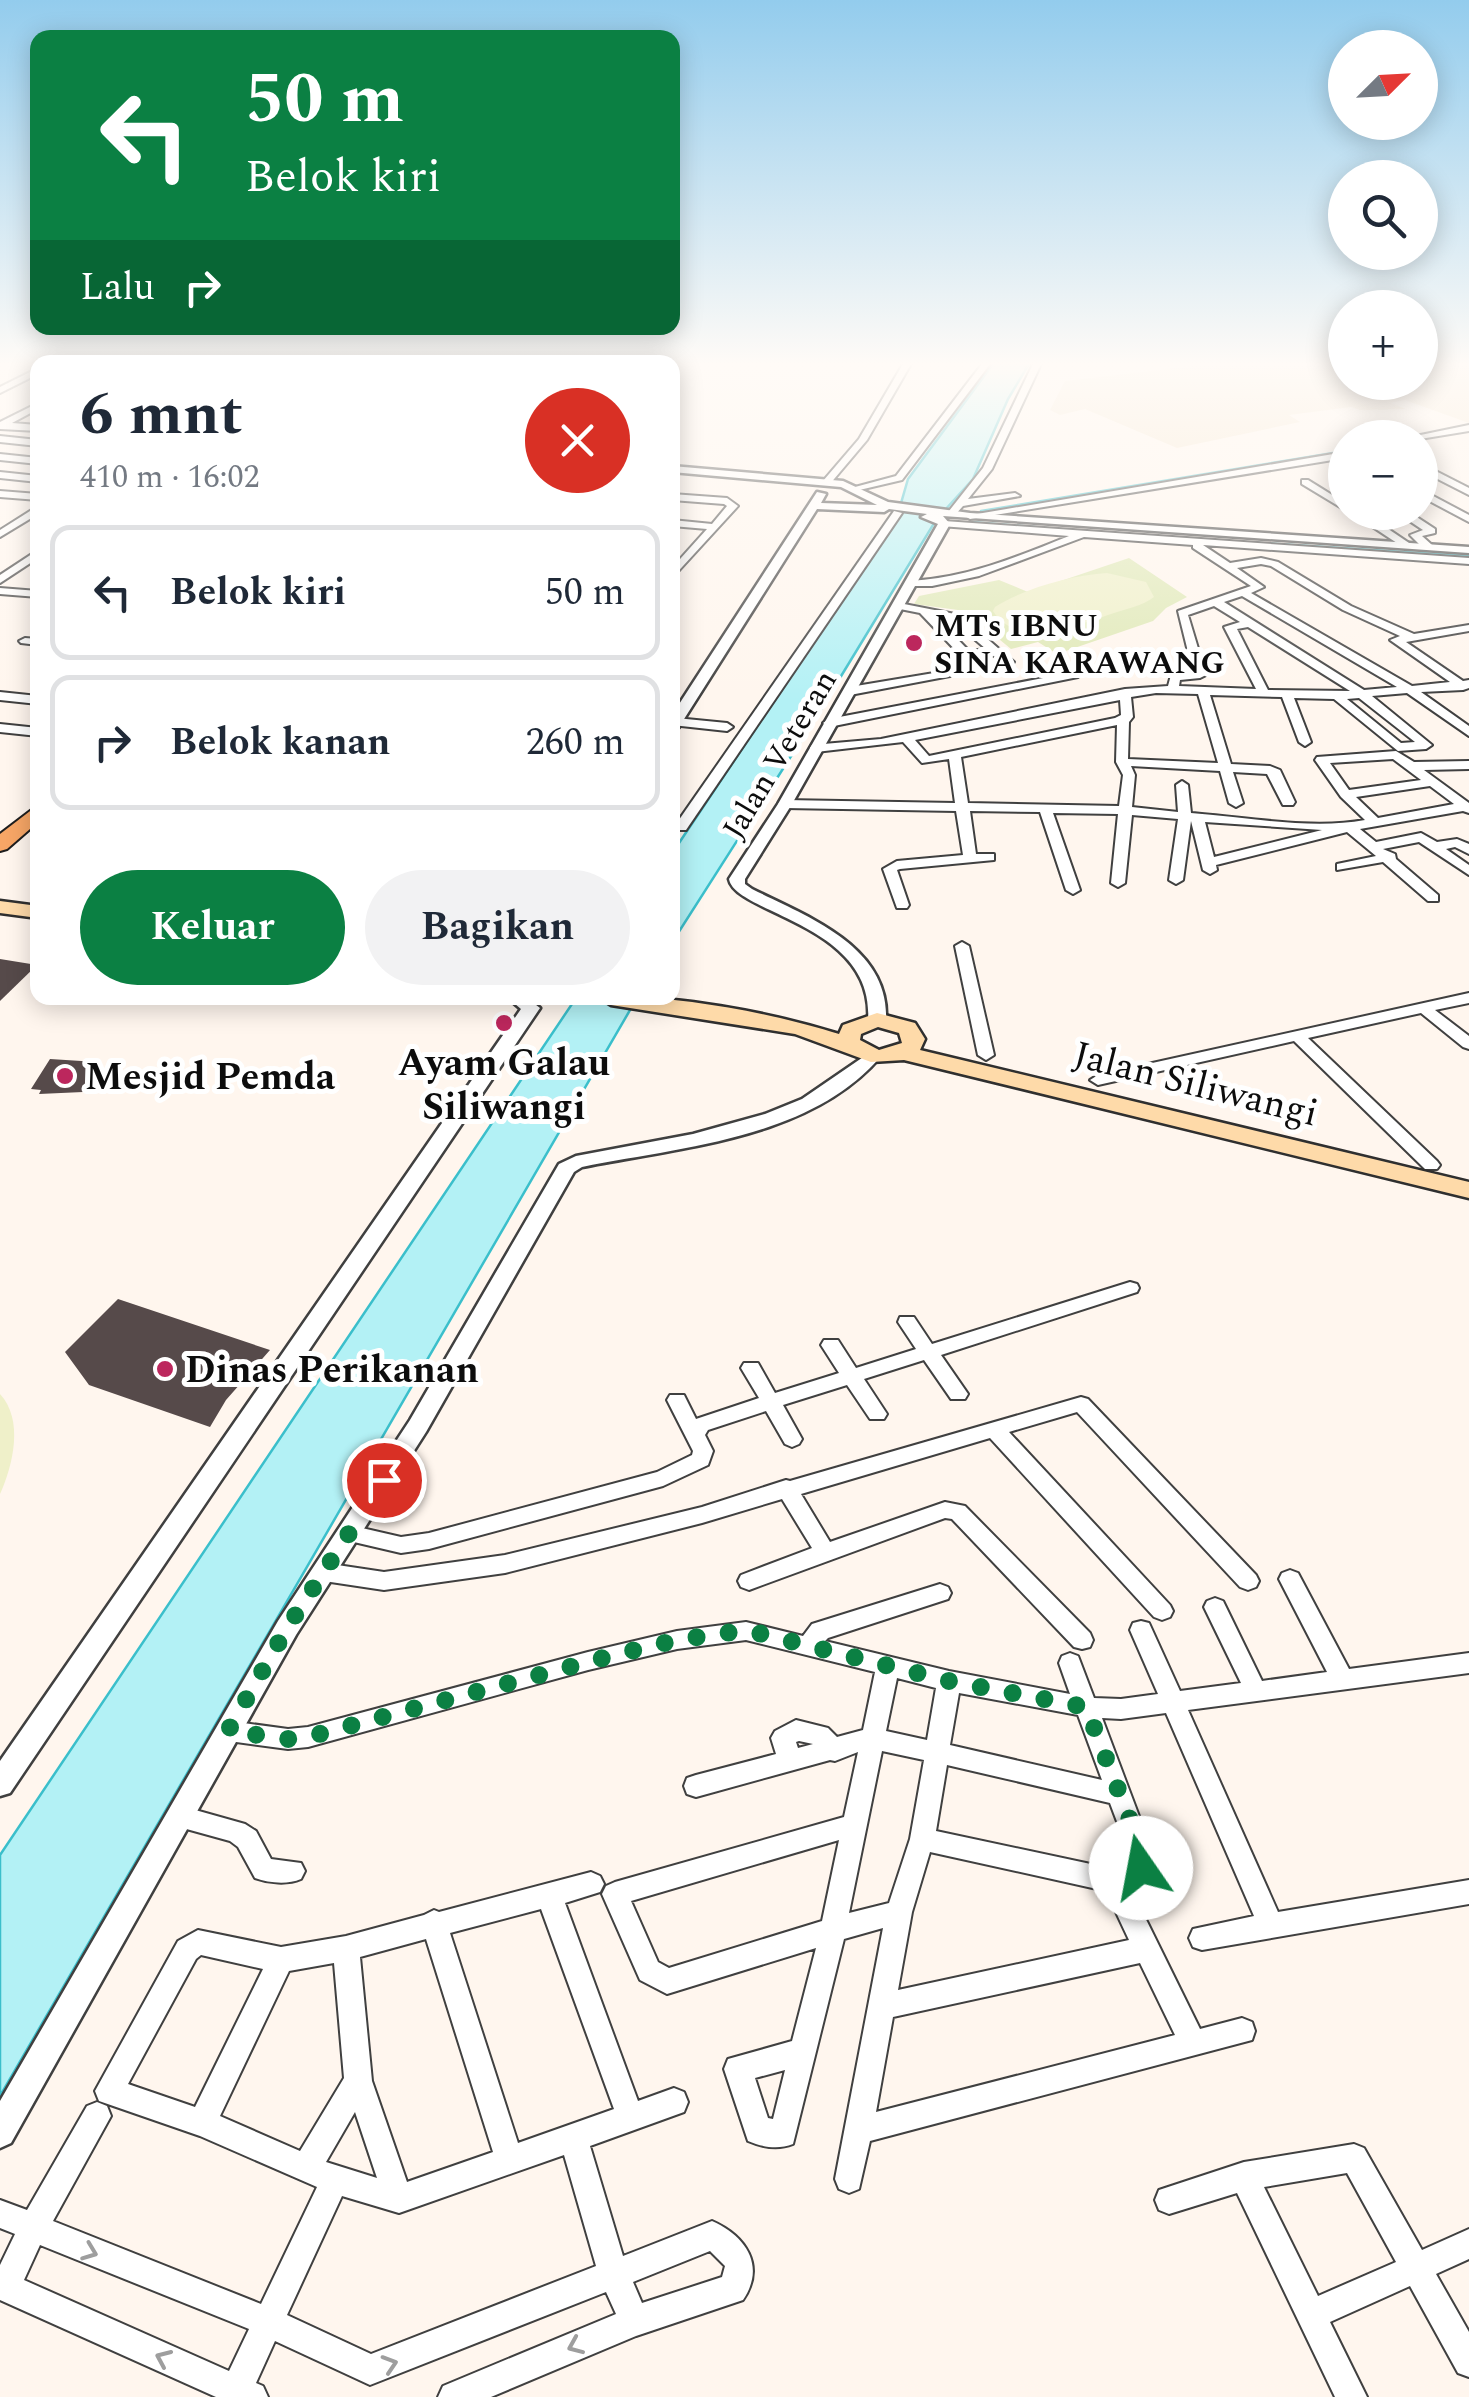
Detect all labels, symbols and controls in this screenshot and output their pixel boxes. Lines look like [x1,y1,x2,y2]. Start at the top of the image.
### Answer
north arrow [1328,30,1438,140]
map controls [1328,30,1438,530]
text: 50 m [245,47,404,153]
icon: left [80,70,210,200]
text: Belok kiri [245,143,441,212]
button: search [1328,160,1438,270]
text: Lalu [80,259,155,317]
icon: right [175,260,230,315]
button: + [1328,290,1438,400]
text: 6 mnt [80,369,243,461]
button: close [525,388,630,493]
button: − [1328,420,1438,530]
text: 410 m · 16:02 [80,453,260,502]
text: Belok kiri [170,564,346,622]
text: 50 m [545,564,625,622]
icon: left [85,565,140,620]
place label: MTs IBNU SINA KARAWANG [934,602,1225,688]
marker: MTs IBNU SINA KARAWANG [903,632,925,654]
street label: Jalan Veteran [710,661,850,849]
text: Belok kanan [170,714,391,772]
text: 260 m [526,714,625,772]
icon: right [85,715,140,770]
button: Keluar [80,870,345,985]
button: Bagikan [365,870,630,985]
marker: Ayam Galau Siliwangi [493,1012,515,1034]
street label: Jalan Siliwangi [1067,1027,1324,1143]
place label: Ayam Galau Siliwangi [398,1035,610,1137]
place label: Mesjid Pemda [85,1049,336,1107]
marker: Mesjid Pemda [54,1065,76,1087]
place label: Dinas Perikanan [185,1342,479,1400]
marker: Dinas Perikanan [154,1358,176,1380]
pin [342,1438,427,1523]
icon: arrive [357,1453,412,1508]
position arrow [1089,1816,1193,1920]
one-way arrow [80,2241,97,2261]
one-way arrow [567,2335,585,2355]
one-way arrow [155,2351,173,2371]
one-way arrow [381,2355,398,2375]

